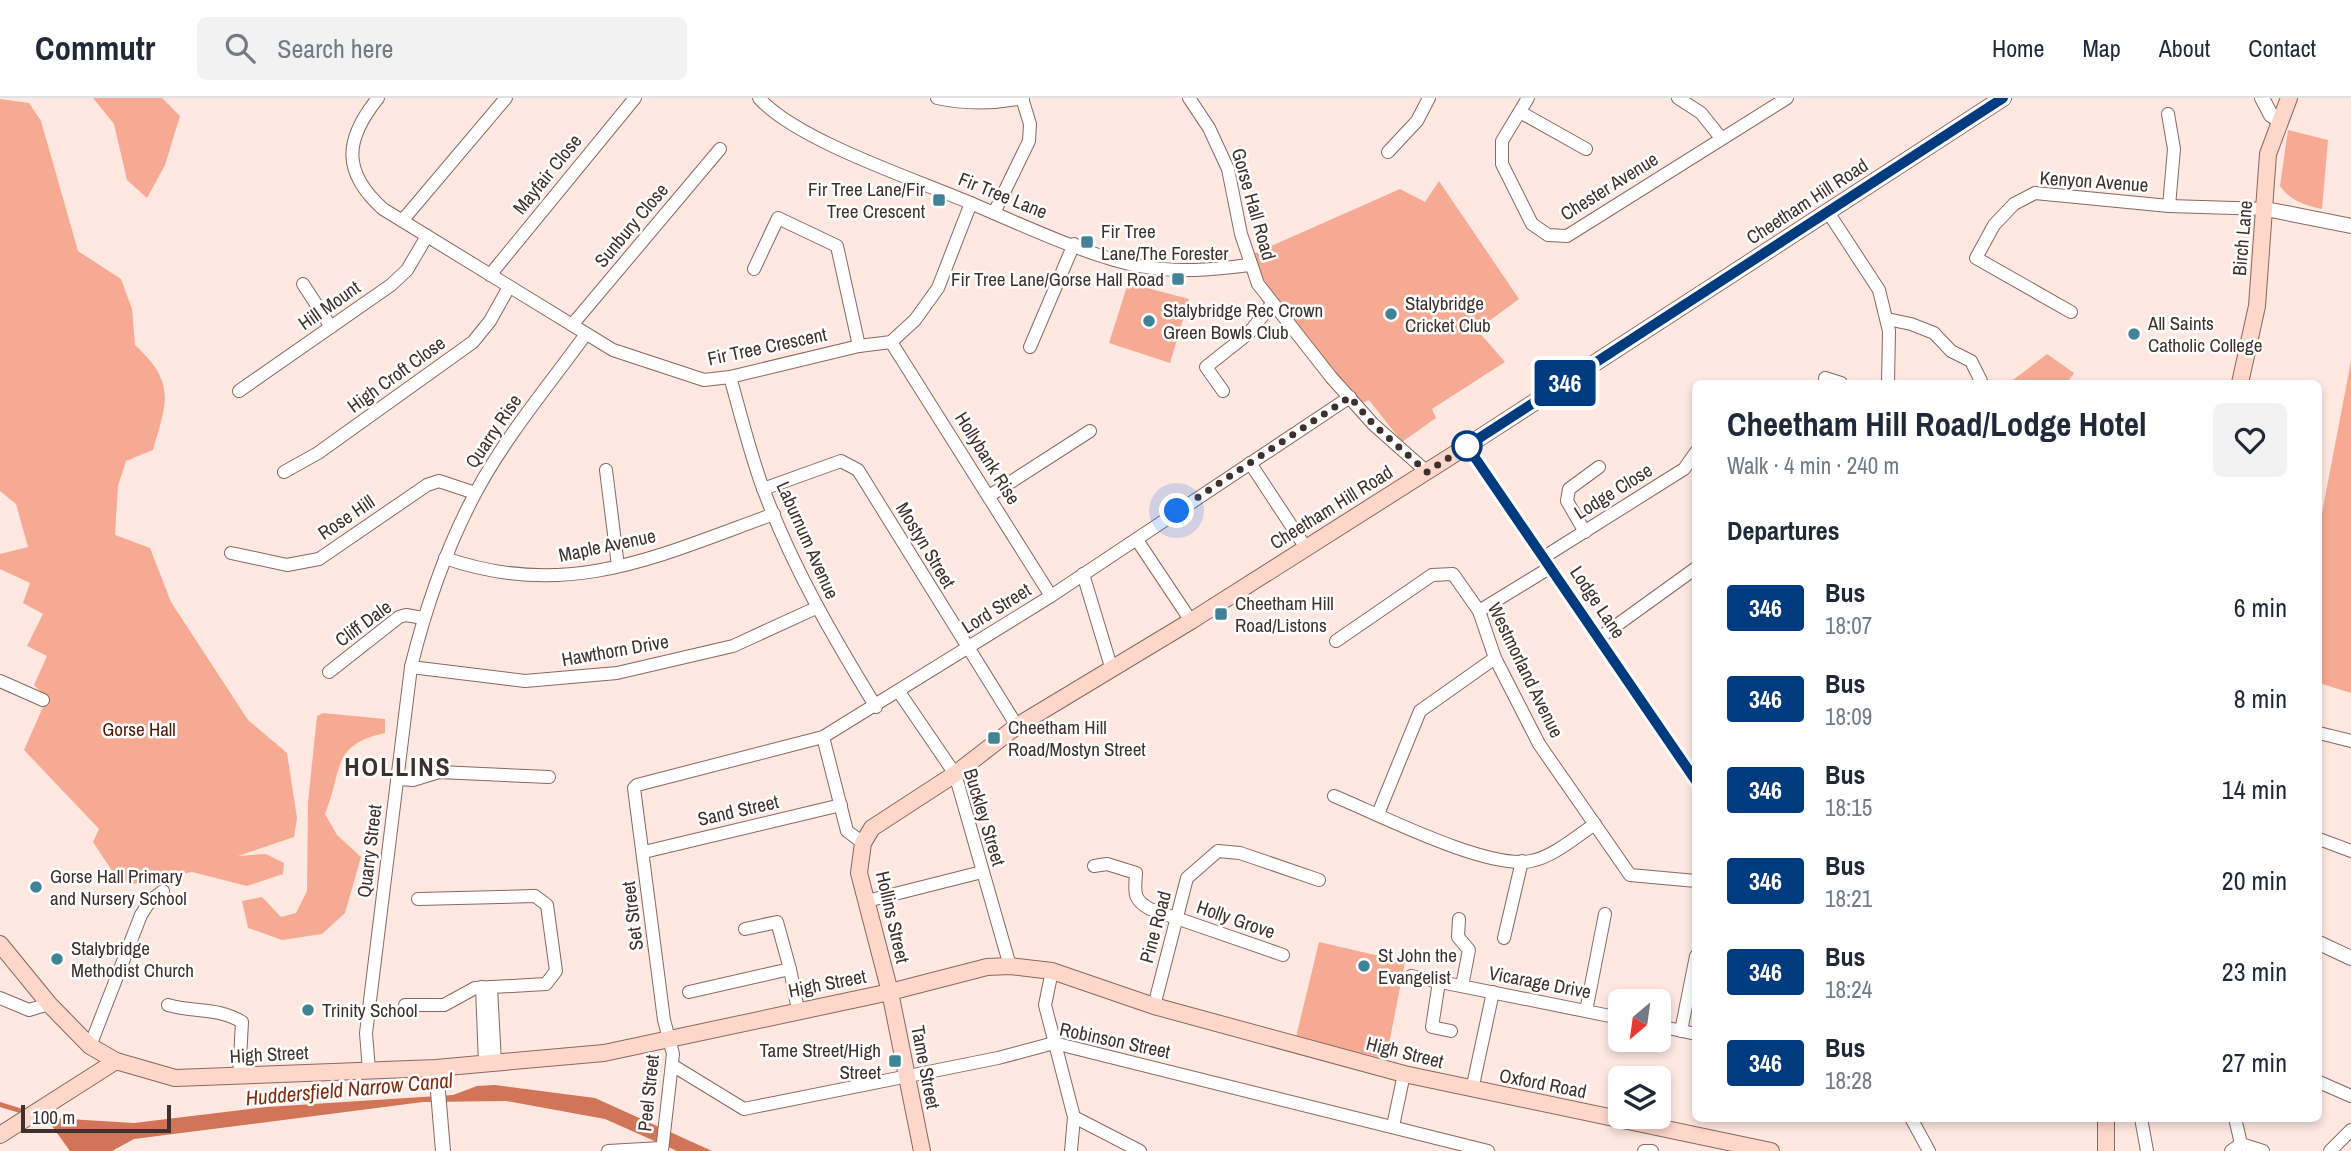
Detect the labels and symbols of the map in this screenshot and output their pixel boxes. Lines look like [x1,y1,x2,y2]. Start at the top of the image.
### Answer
street label: Mayfair Close [507,128,587,220]
street label: Gorse Hall Road [1226,145,1282,263]
street label: Chester Avenue [1555,146,1663,226]
street label: Cheetham Hill Road [1741,152,1873,250]
street label: Kenyon Avenue [2039,164,2149,198]
street label: Fir Tree Lane [955,165,1051,225]
place label: Fir Tree Lane/Fir Tree Crescent [808,176,926,224]
street label: Sunbury Close [588,178,674,272]
marker: Fir Tree Lane/Fir Tree Crescent [931,192,947,208]
street label: Birch Lane [2226,199,2258,277]
place label: Fir Tree Lane/The Forester [1101,218,1229,266]
marker: Fir Tree Lane/The Forester [1079,234,1095,250]
place label: Fir Tree Lane/Gorse Hall Road [951,266,1164,292]
marker: Fir Tree Lane/Gorse Hall Road [1170,271,1186,287]
street label: Hill Mount [293,274,366,336]
place label: Stalybridge Cricket Club [1405,290,1491,338]
place label: Stalybridge Rec Crown Green Bowls Club [1163,297,1323,345]
marker: Stalybridge Cricket Club [1383,306,1399,322]
place label: All Saints Catholic College [2147,310,2262,358]
marker: Stalybridge Rec Crown Green Bowls Club [1141,313,1157,329]
street label: Fir Tree Crescent [705,321,830,371]
marker: All Saints Catholic College [2126,326,2142,342]
street label: High Croft Close [342,330,450,418]
line badge: 346 [1525,360,1605,406]
street label: Quarry Rise [459,389,527,473]
street label: Hollybank Rise [949,407,1027,509]
unlabelled marker [1452,431,1482,461]
street label: Lodge Close [1569,457,1657,525]
street label: Cheetham Hill Road [1265,459,1397,555]
street label: Laburnum Avenue [770,477,846,603]
street label: Rose Hill [313,489,379,545]
your location [1159,493,1194,528]
street label: Mostyn Street [890,497,962,593]
street label: Maple Avenue [556,522,658,568]
street label: Lodge Lane [1564,561,1632,643]
street label: Lord Street [956,576,1036,639]
place label: Cheetham Hill Road/Listons [1235,590,1334,638]
street label: Cliff Dale [330,594,396,652]
street label: Westmorland Avenue [1482,598,1570,742]
marker: Cheetham Hill Road/Listons [1213,606,1229,622]
street label: Hawthorn Drive [559,628,671,672]
place label: Cheetham Hill Road/Mostyn Street [1008,714,1146,762]
park label: Gorse Hall [102,716,176,742]
marker: Cheetham Hill Road/Mostyn Street [986,730,1002,746]
district label: HOLLINS [344,749,452,784]
street label: Buckley Street [958,765,1012,869]
street label: Sand Street [695,788,782,832]
street label: Quarry Street [350,802,388,899]
place label: Gorse Hall Primary and Nursery School [50,863,187,911]
street label: Hollins Street [870,869,916,966]
marker: Gorse Hall Primary and Nursery School [28,879,44,895]
street label: Set Street [615,879,649,952]
street label: Pine Road [1133,888,1177,966]
street label: Holly Grove [1193,893,1279,945]
place label: Stalybridge Methodist Church [71,935,194,983]
place label: St John the Evangelist [1378,942,1457,990]
marker: Stalybridge Methodist Church [49,951,65,967]
marker: St John the Evangelist [1356,958,1372,974]
street label: Vicarage Drive [1487,959,1593,1005]
street label: High Street [786,963,869,1003]
north arrow [1608,989,1671,1052]
place label: Trinity School [322,997,418,1023]
marker: Trinity School [300,1002,316,1018]
street label: Robinson Street [1057,1016,1173,1065]
street label: Tame Street [905,1023,947,1112]
street label: High Street [1364,1030,1447,1074]
place label: Tame Street/High Street [759,1037,882,1085]
street label: High Street [229,1039,310,1069]
street label: Peel Street [631,1053,665,1133]
marker: Tame Street/High Street [887,1053,903,1069]
street label: Oxford Road [1497,1062,1589,1104]
water label: Huddersfield Narrow Canal [244,1065,455,1112]
scale bar [21,1102,172,1134]

